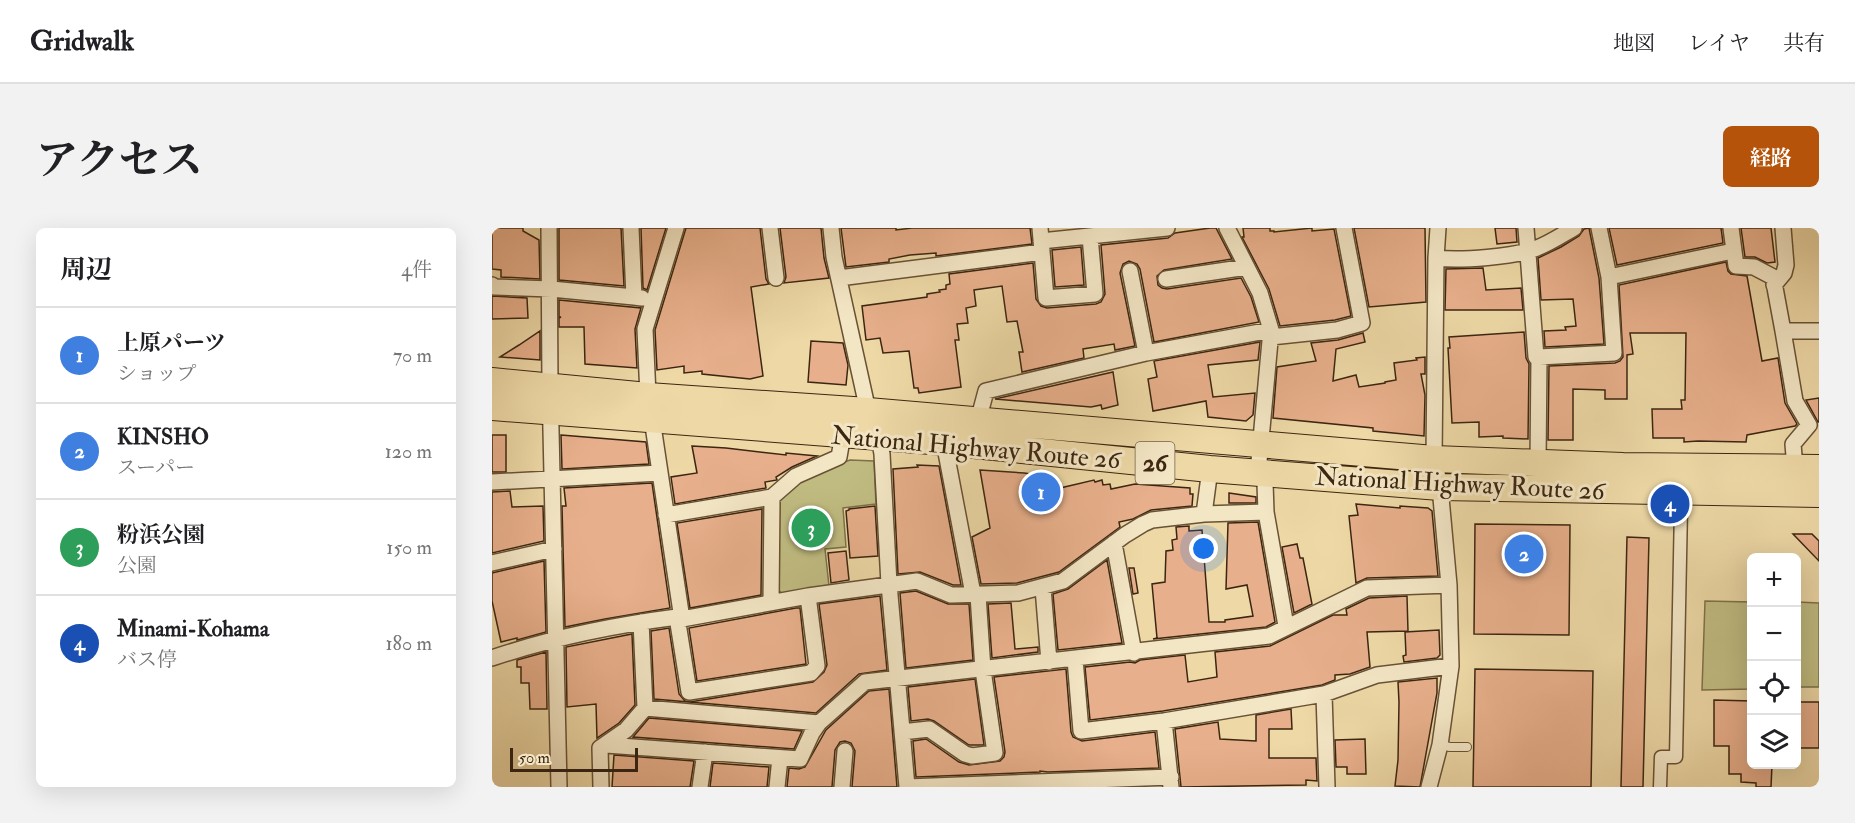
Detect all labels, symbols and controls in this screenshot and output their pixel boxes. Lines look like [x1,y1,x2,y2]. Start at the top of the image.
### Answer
text: Gridwalk [30,24,134,59]
text: 地図 [1613,30,1655,57]
text: レイヤ [1688,30,1750,57]
text: 共有 [1783,30,1825,57]
button: 経路 [1723,126,1819,187]
text: アクセス [36,135,203,187]
text: 周辺 [60,254,112,286]
text: 4件 [401,257,432,282]
text: 上原パーツ [117,329,226,357]
text: 1 [76,343,83,368]
text: 70 m [393,343,432,368]
text: ショップ [117,361,197,386]
street label: National Highway Route 26 [830,419,1124,477]
text: KINSHO [117,423,209,451]
text: 2 [74,439,85,464]
text: 120 m [385,439,432,464]
road number: 26 [1136,442,1174,484]
text: スーパー [117,455,195,480]
street label: National Highway Route 26 [1314,460,1608,508]
pin: 1 [1022,470,1060,514]
pin: 4 [1650,482,1690,526]
pin: 3 [792,506,830,550]
text: 粉浜公園 [117,521,205,549]
pin: 2 [1504,532,1544,576]
your location [1189,534,1218,563]
text: 3 [76,535,83,560]
text: 150 m [386,535,432,560]
text: 公園 [117,553,157,578]
map controls [1747,553,1801,769]
button: + [1747,553,1801,607]
button: − [1747,607,1801,661]
text: Minami-Kohama [117,615,269,643]
text: 4 [74,631,85,656]
text: 180 m [385,631,432,656]
text: バス停 [117,647,177,672]
button: locate [1747,661,1801,715]
button: layers [1747,715,1801,769]
scale bar [510,745,638,772]
text: 50 m [519,748,550,768]

